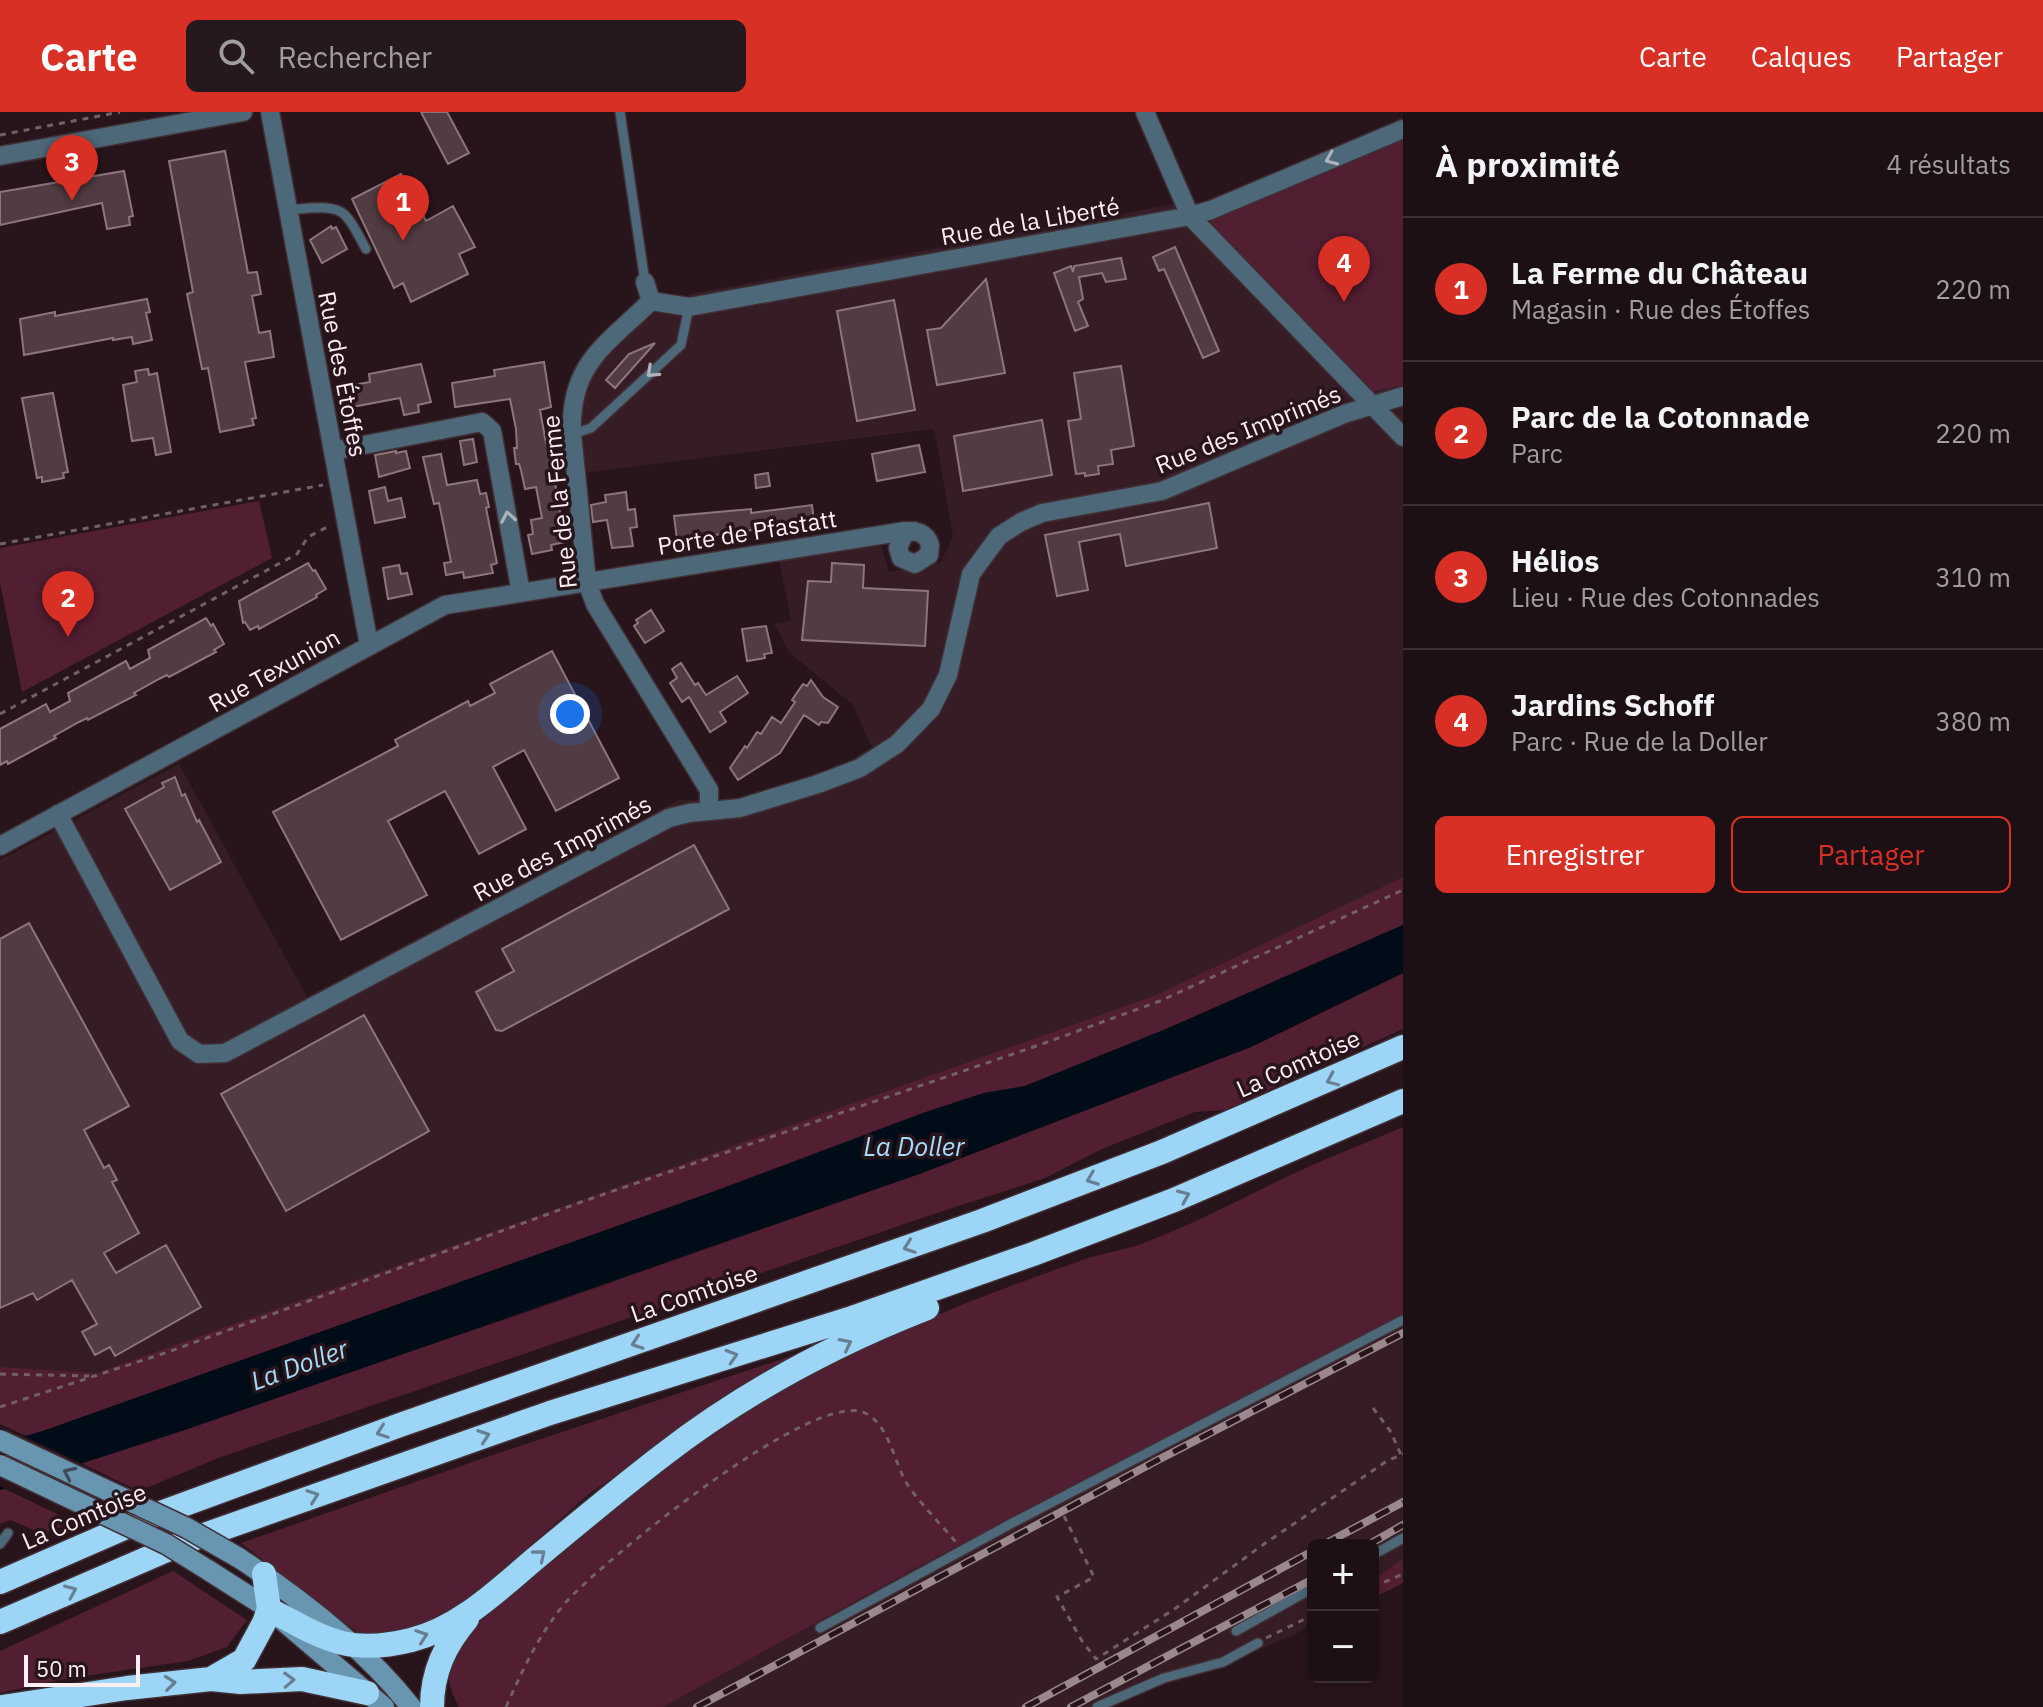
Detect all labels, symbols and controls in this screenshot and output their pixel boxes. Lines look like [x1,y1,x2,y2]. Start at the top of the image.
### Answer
search box [186,20,746,92]
text: Carte [40,32,138,81]
icon: search [214,34,258,78]
text: Rechercher [278,37,432,76]
text: Carte [1639,38,1707,75]
text: Calques [1751,38,1852,75]
text: Partager [1896,38,2003,75]
pin: 3 [46,135,98,201]
text: À proximité [1435,142,1620,186]
text: 4 résultats [1886,147,2011,181]
one-way arrow [1325,150,1339,166]
pin: 1 [377,175,429,241]
street label: Rue de la Liberté [938,190,1122,252]
pin: 4 [1318,236,1370,302]
text: La Ferme du Château [1511,253,1808,292]
text: 1 [1453,272,1469,306]
text: 220 m [1935,272,2011,306]
street label: Rue des Étoffes [311,288,375,460]
text: Magasin · Rue des Étoffes [1511,292,1810,326]
one-way arrow [647,363,661,377]
street label: Rue des Imprimés [1150,377,1346,481]
text: Parc de la Cotonnade [1511,397,1810,436]
street label: Rue de la Ferme [534,414,584,590]
text: 2 [1453,416,1469,450]
text: 220 m [1935,416,2011,450]
text: Parc [1511,436,1563,470]
street label: Porte de Pfastatt [655,502,839,562]
one-way arrow [500,510,517,523]
text: Hélios [1511,541,1599,580]
text: 3 [1453,560,1469,594]
text: 310 m [1935,560,2011,594]
pin: 2 [42,571,94,637]
text: Lieu · Rue des Cotonnades [1511,580,1820,614]
street label: Rue Texunion [203,621,345,719]
text: Jardins Schoff [1511,685,1714,724]
your location [550,694,590,734]
text: 4 [1453,704,1469,738]
text: 380 m [1935,704,2011,738]
text: Parc · Rue de la Doller [1511,724,1768,758]
street label: Rue des Imprimés [467,788,657,908]
button: Enregistrer [1435,816,1715,893]
button: Partager [1731,816,2011,893]
street label: La Comtoise [1231,1021,1365,1105]
one-way arrow [1326,1070,1340,1086]
water label: La Doller [863,1129,966,1163]
one-way arrow [1086,1169,1100,1186]
one-way arrow [1176,1189,1190,1205]
one-way arrow [903,1238,917,1254]
street label: La Comtoise [626,1256,762,1330]
water label: La Doller [246,1330,354,1397]
one-way arrow [631,1333,645,1349]
one-way arrow [838,1339,852,1354]
one-way arrow [724,1349,738,1365]
one-way arrow [376,1422,390,1438]
one-way arrow [477,1429,491,1446]
one-way arrow [63,1467,77,1483]
street label: La Comtoise [17,1475,151,1557]
one-way arrow [306,1490,320,1506]
map controls [1307,1539,1379,1683]
button: + [1307,1539,1379,1611]
one-way arrow [531,1550,546,1565]
one-way arrow [63,1585,78,1601]
button: − [1307,1611,1379,1683]
one-way arrow [414,1630,428,1646]
scale bar [24,1651,140,1687]
text: 50 m [36,1654,87,1683]
one-way arrow [283,1671,296,1688]
one-way arrow [164,1675,177,1692]

